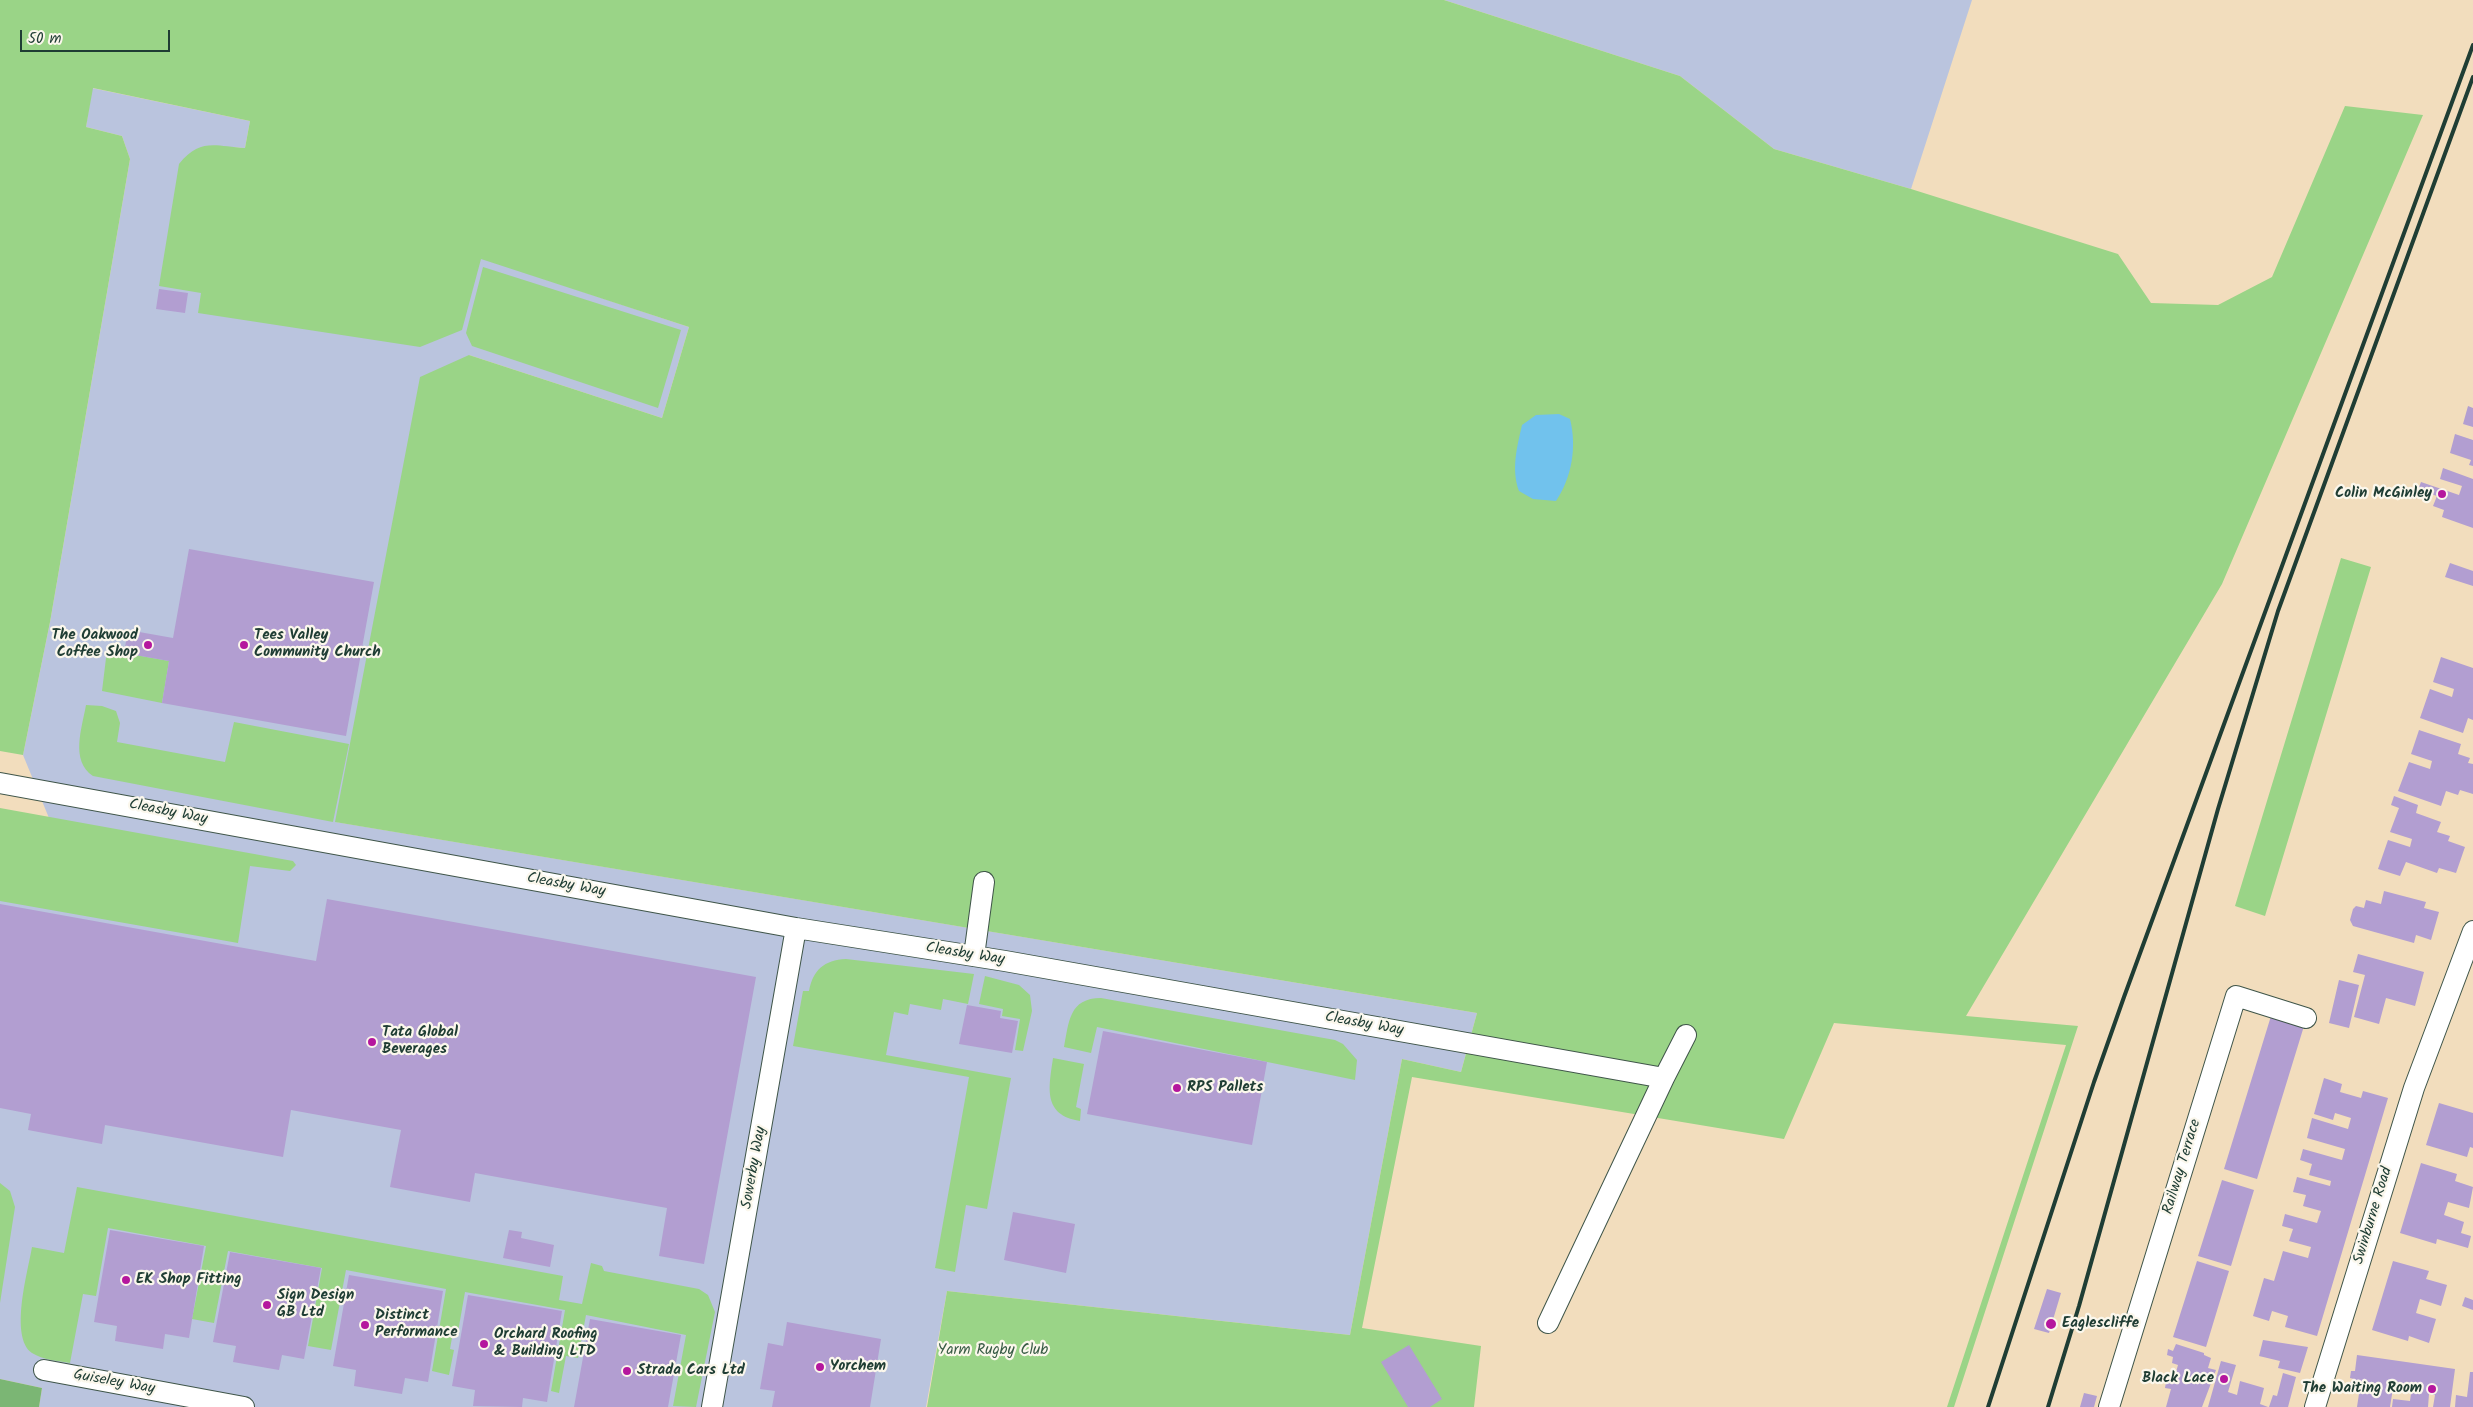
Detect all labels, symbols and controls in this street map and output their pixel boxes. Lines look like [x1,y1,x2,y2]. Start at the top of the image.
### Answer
scale bar [22,20,172,52]
text: 50 m [28,27,62,51]
place label: Colin McGinley [2335,485,2432,503]
marker: Colin McGinley [2436,488,2448,500]
place label: The Oakwood Coffee Shop [52,627,138,662]
place label: Tees Valley Community Church [254,627,381,662]
marker: The Oakwood Coffee Shop [142,639,154,651]
marker: Tees Valley Community Church [238,639,250,651]
street label: Cleasby Way [127,797,209,829]
street label: Cleasby Way [525,870,607,902]
street label: Cleasby Way [924,940,1006,970]
street label: Cleasby Way [1323,1009,1405,1041]
place label: Tata Global Beverages [382,1024,458,1059]
marker: Tata Global Beverages [366,1036,378,1048]
place label: RPS Pallets [1187,1079,1263,1097]
marker: RPS Pallets [1171,1082,1183,1094]
street label: Railway Terrace [2160,1117,2206,1217]
street label: Sowerby Way [739,1125,771,1211]
street label: Swinburne Road [2351,1165,2397,1267]
place label: EK Shop Fitting [136,1271,241,1289]
marker: EK Shop Fitting [120,1274,132,1286]
place label: Sign Design GB Ltd [277,1287,354,1322]
marker: Sign Design GB Ltd [261,1299,273,1311]
place label: Distinct Performance [375,1307,458,1342]
place label: Eaglescliffe [2062,1315,2139,1333]
marker: Eaglescliffe [2044,1317,2058,1331]
marker: Distinct Performance [359,1319,371,1331]
place label: Orchard Roofing & Building LTD [494,1326,597,1361]
marker: Orchard Roofing & Building LTD [478,1338,490,1350]
park label: Yarm Rugby Club [938,1342,1048,1360]
place label: Yorchem [830,1358,886,1376]
marker: Yorchem [814,1361,826,1373]
place label: Strada Cars Ltd [637,1362,745,1380]
marker: Strada Cars Ltd [621,1365,633,1377]
street label: Guiseley Way [72,1367,156,1399]
place label: Black Lace [2142,1370,2214,1388]
marker: Black Lace [2218,1373,2230,1385]
place label: The Waiting Room [2302,1380,2422,1398]
marker: The Waiting Room [2426,1383,2438,1395]

